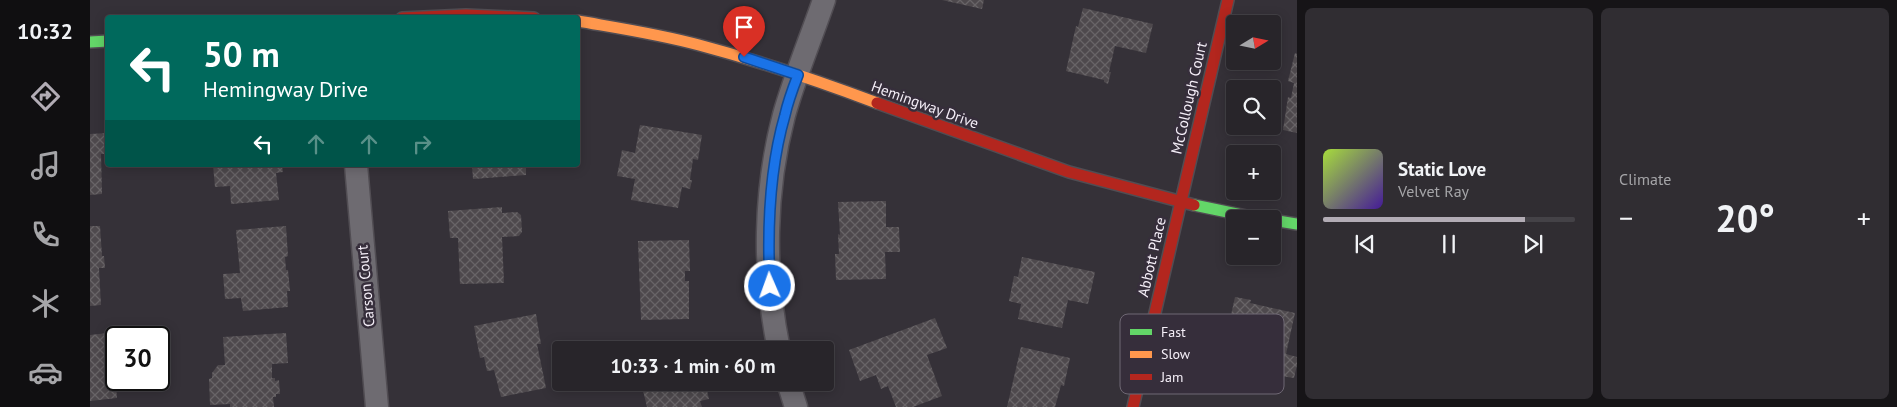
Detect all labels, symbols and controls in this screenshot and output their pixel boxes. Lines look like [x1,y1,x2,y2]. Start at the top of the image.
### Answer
pin [723,6,765,57]
icon: arrive [730,13,758,41]
north arrow [1226,15,1281,70]
map controls [1226,15,1281,265]
text: 10:32 [17,17,73,45]
text: 50 m [203,31,280,77]
icon: left [120,35,185,100]
street label: McCollough Court [1166,40,1211,156]
text: Hemingway Drive [203,75,368,103]
street label: Hemingway Drive [869,76,981,133]
icon: directions [28,79,63,114]
button: search [1226,80,1281,135]
icon: left [249,130,277,158]
icon: ahead [302,130,330,158]
icon: ahead [355,130,383,158]
icon: right [408,130,436,158]
button: + [1226,145,1281,200]
icon: music [28,148,63,183]
text: Static Love [1398,157,1486,181]
text: Climate [1619,169,1671,189]
text: Velvet Ray [1398,181,1469,201]
text: 20° [1715,193,1775,242]
text: − [1619,199,1633,236]
text: + [1857,199,1871,236]
button: − [1226,210,1281,265]
street label: Abbott Place [1133,215,1170,299]
icon: phone [28,217,63,252]
icon: previous [1351,230,1379,258]
icon: pause [1435,230,1463,258]
icon: next [1519,230,1547,258]
street label: Carson Court [352,244,379,328]
position arrow [743,259,795,311]
icon: climate [28,286,63,321]
legend [1120,314,1284,394]
text: Fast [1161,323,1186,341]
speed limit sign: 30 [105,326,170,391]
text: Slow [1161,345,1191,363]
text: 10:33 · 1 min · 60 m [610,354,776,378]
icon: car [28,355,63,390]
text: Jam [1160,368,1183,386]

